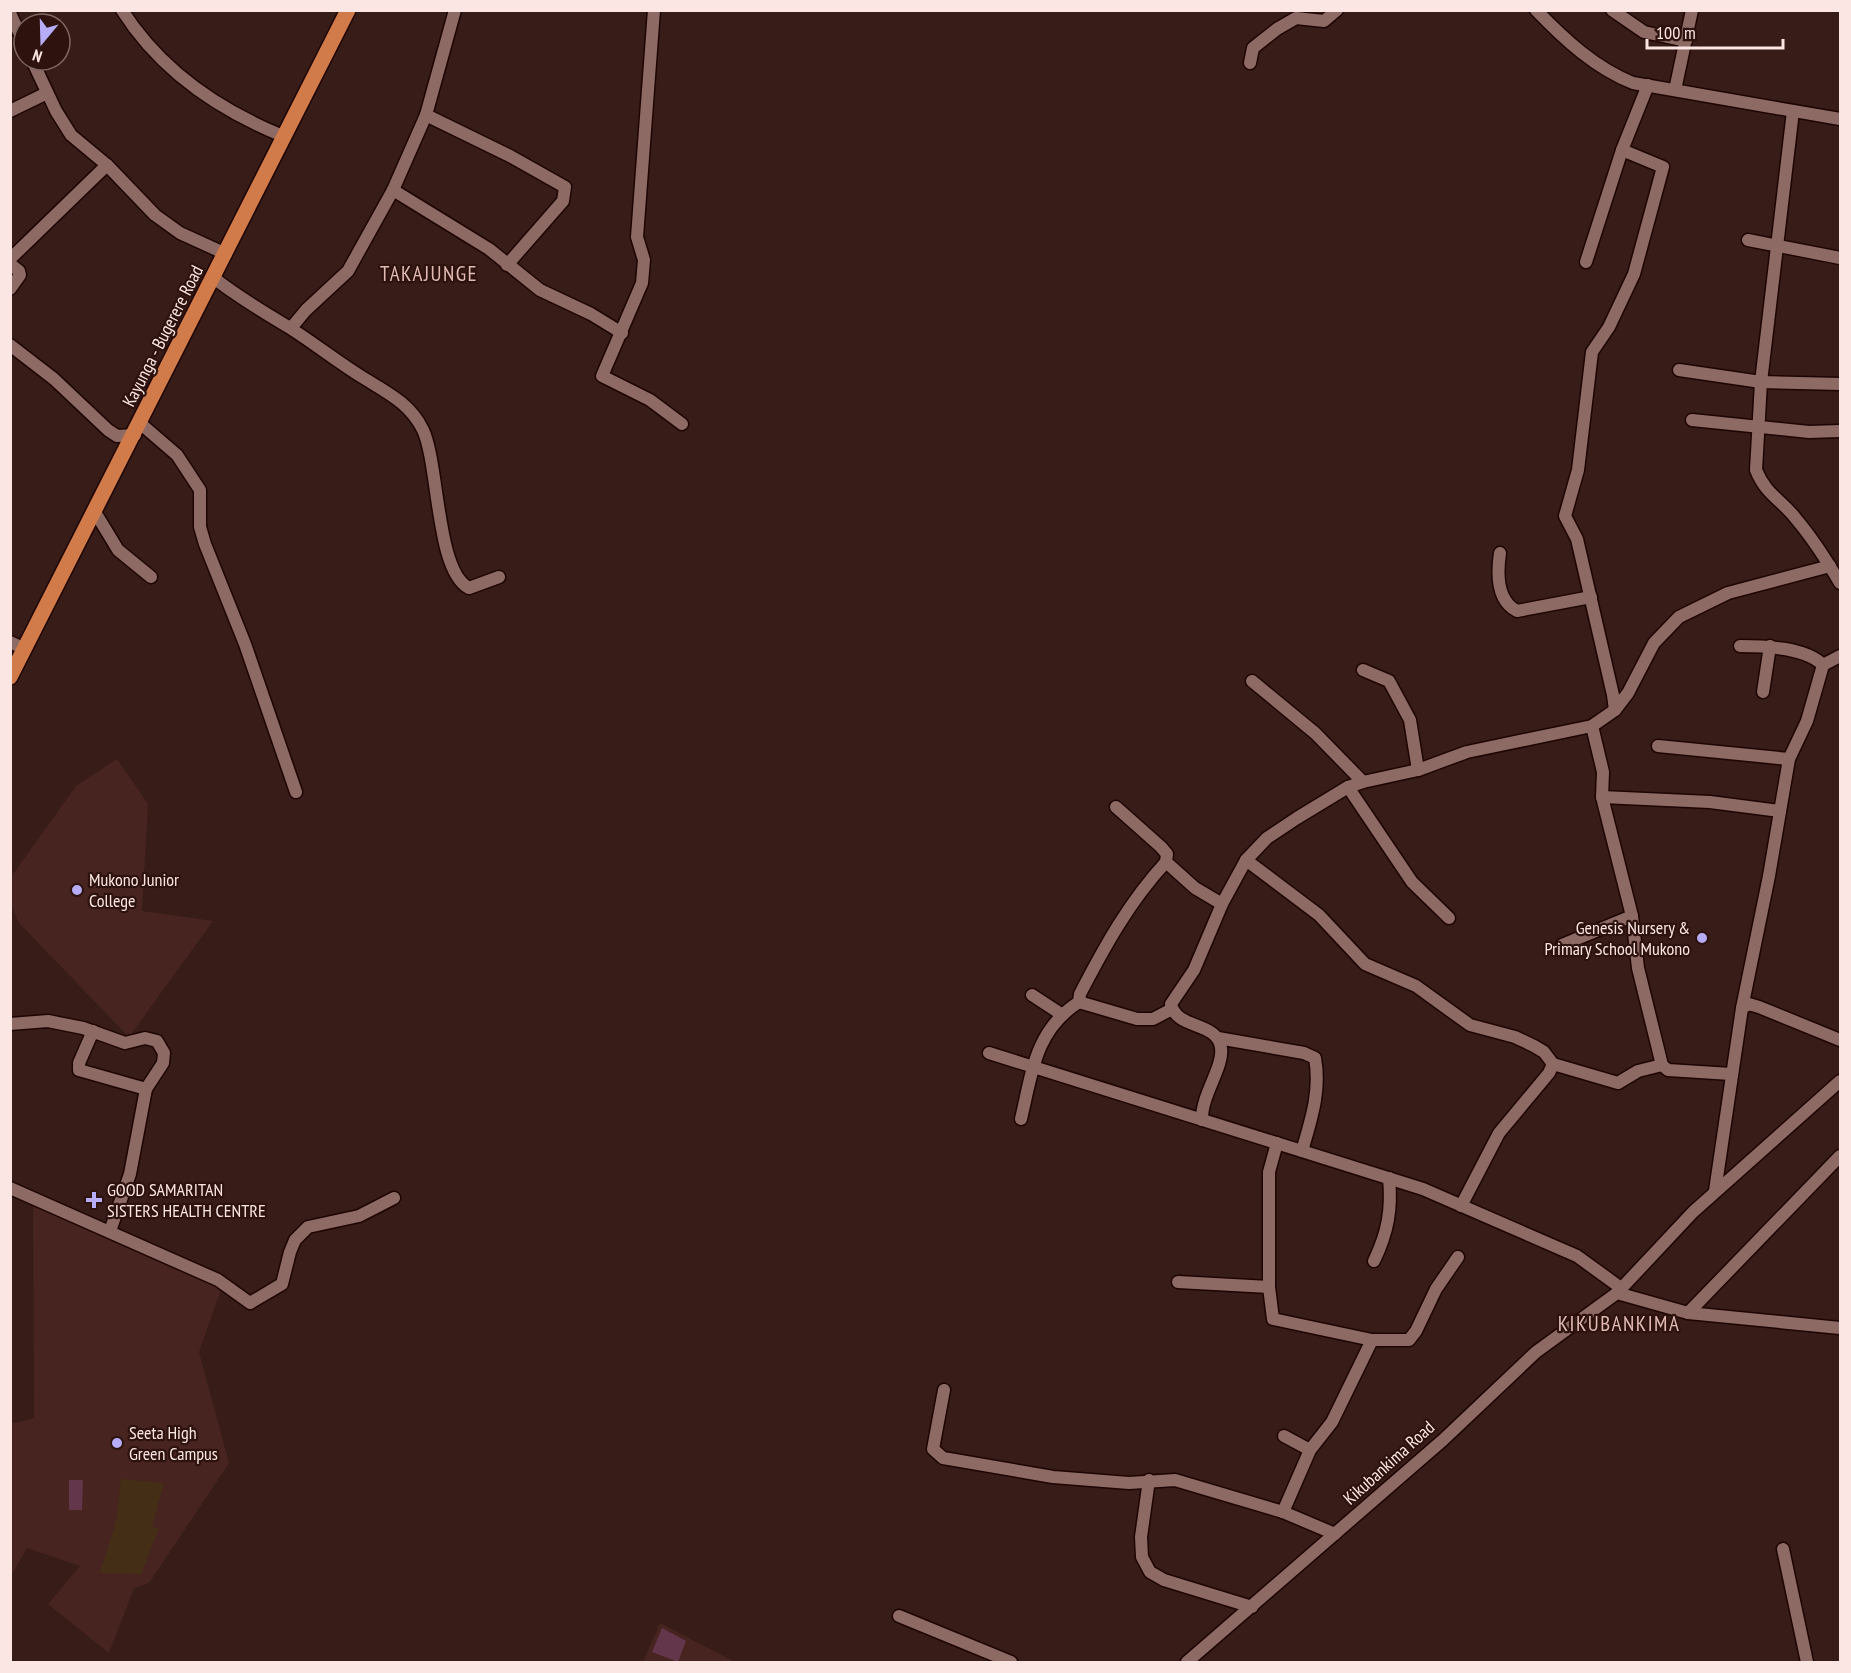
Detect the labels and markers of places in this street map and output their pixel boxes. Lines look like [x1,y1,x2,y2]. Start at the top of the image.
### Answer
place label: Mukono Junior College [89,868,179,912]
marker: Mukono Junior College [70,883,84,897]
place label: Genesis Nursery & Primary School Mukono [1544,916,1690,960]
marker: Genesis Nursery & Primary School Mukono [1695,931,1709,945]
place label: GOOD SAMARITAN SISTERS HEALTH CENTRE [107,1178,266,1222]
marker: GOOD SAMARITAN SISTERS HEALTH CENTRE [85,1191,103,1209]
place label: Seeta High Green Campus [129,1421,218,1465]
marker: Seeta High Green Campus [110,1436,124,1450]

